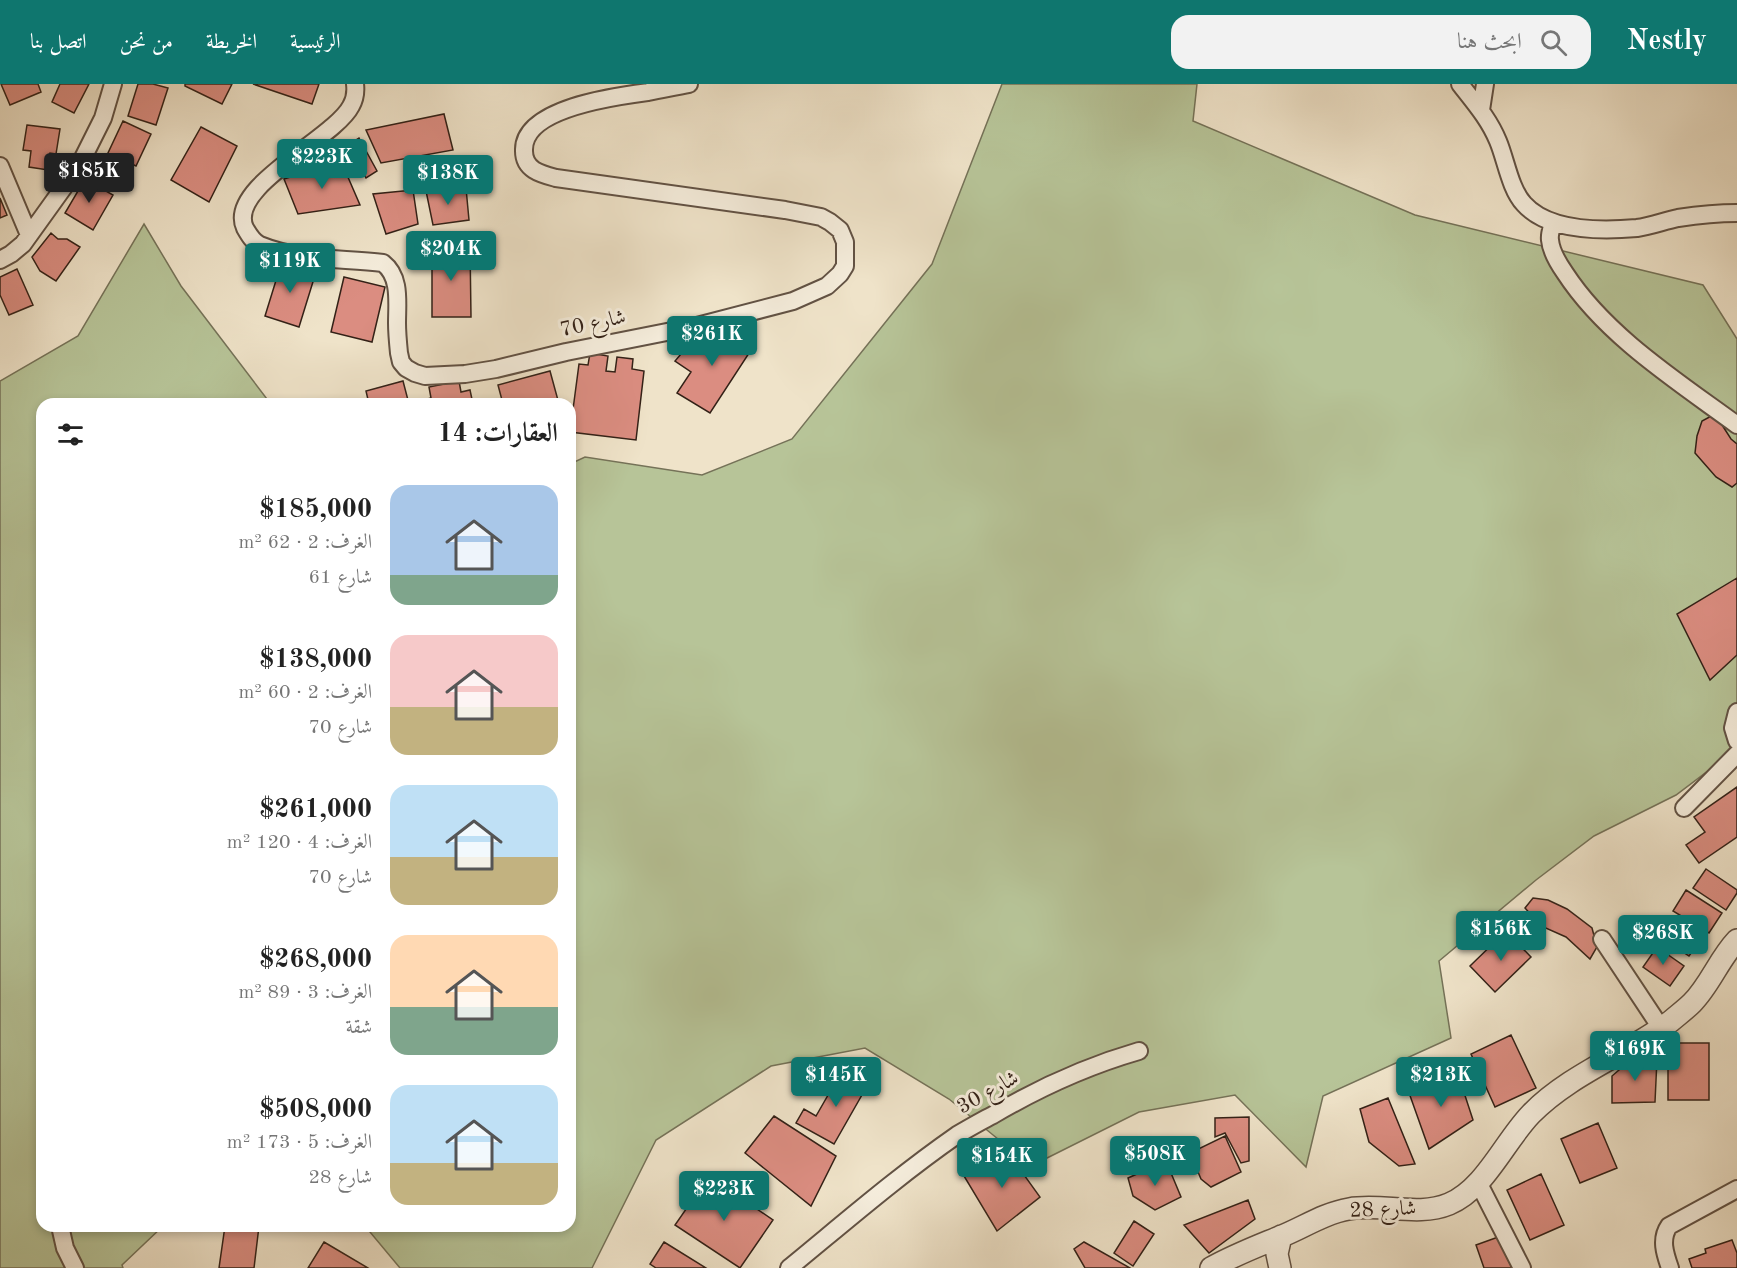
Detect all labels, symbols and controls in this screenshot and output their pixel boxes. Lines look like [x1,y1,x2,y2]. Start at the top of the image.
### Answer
search box [1171,15,1591,69]
icon: search [1537,26,1570,59]
text: Nestly [1627,28,1707,56]
text: ابحث هنا [1457,31,1522,53]
text: اتصل بنا [30,32,87,53]
text: من نحن [120,32,173,53]
text: الخريطة [206,32,257,53]
text: الرئيسية [290,32,341,53]
pin: $223K [280,139,364,190]
text: $223K [291,148,353,168]
pin: $185K [47,153,131,204]
pin: $138K [406,155,490,206]
text: $185K [58,162,120,182]
text: $138K [417,164,479,184]
pin: $204K [409,231,493,282]
text: $204K [420,240,482,260]
pin: $119K [248,243,332,294]
text: $119K [259,252,321,272]
street label: شارع 70 [558,307,629,347]
pin: $261K [670,316,754,367]
text: $261K [681,325,743,345]
icon: filters [54,418,87,451]
text: العقارات: 14 [438,421,558,447]
text: $185,000 [259,497,372,523]
icon: home [438,509,510,581]
text: الغرف: 2 · 62 m² [238,533,372,553]
text: شارع 61 [308,568,372,588]
text: $138,000 [259,647,372,673]
icon: home [438,659,510,731]
text: الغرف: 2 · 60 m² [238,683,372,703]
text: شارع 70 [308,718,372,738]
text: $261,000 [259,797,372,823]
icon: home [438,809,510,881]
text: الغرف: 4 · 120 m² [227,833,372,853]
text: شارع 70 [308,868,372,888]
pin: $156K [1459,911,1543,962]
pin: $268K [1621,915,1705,966]
text: $156K [1470,920,1532,940]
text: $268K [1632,924,1694,944]
text: $268,000 [259,947,372,973]
icon: home [438,959,510,1031]
text: الغرف: 3 · 89 m² [238,983,372,1003]
text: شقة [346,1018,372,1038]
pin: $169K [1593,1031,1677,1082]
text: $169K [1604,1040,1666,1060]
pin: $145K [794,1057,878,1108]
pin: $213K [1399,1057,1483,1108]
text: $145K [805,1066,867,1086]
text: $213K [1410,1066,1472,1086]
street label: شارع 30 [954,1068,1025,1124]
text: $508,000 [259,1097,372,1123]
icon: home [438,1109,510,1181]
text: الغرف: 5 · 173 m² [227,1133,372,1153]
pin: $508K [1113,1136,1197,1187]
pin: $154K [960,1138,1044,1189]
text: $508K [1124,1145,1186,1165]
text: $154K [971,1147,1033,1167]
text: شارع 28 [308,1168,372,1188]
pin: $223K [682,1171,766,1222]
text: $223K [693,1180,755,1200]
street label: شارع 28 [1349,1198,1417,1228]

